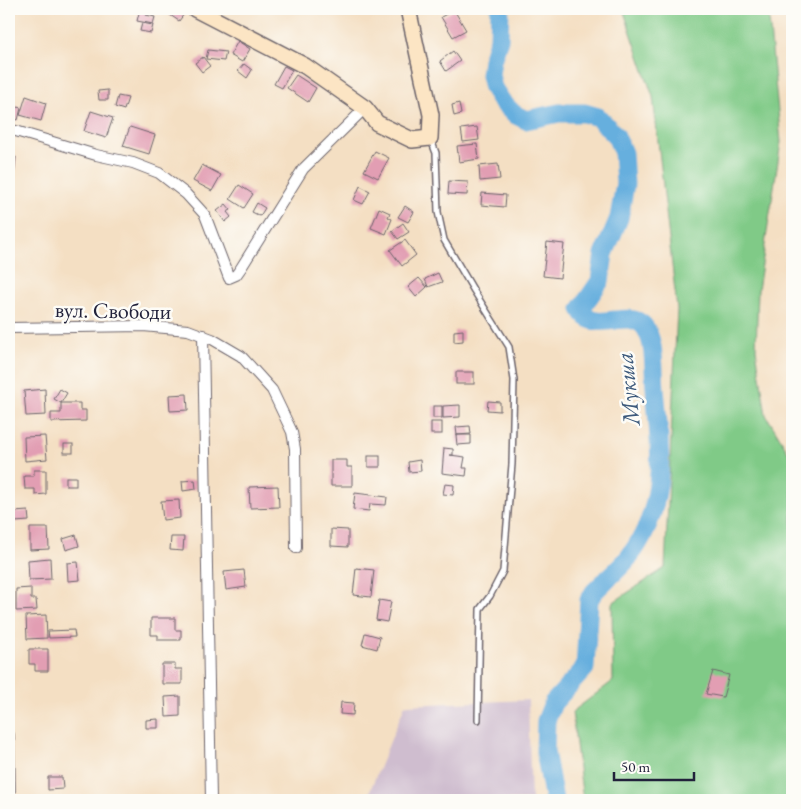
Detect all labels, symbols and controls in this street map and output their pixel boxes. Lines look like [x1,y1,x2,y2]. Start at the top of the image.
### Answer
street label: вул. Свободи [55,295,172,326]
water label: Мукша [608,351,647,429]
scale bar [614,749,694,781]
text: 50 m [621,757,650,776]

